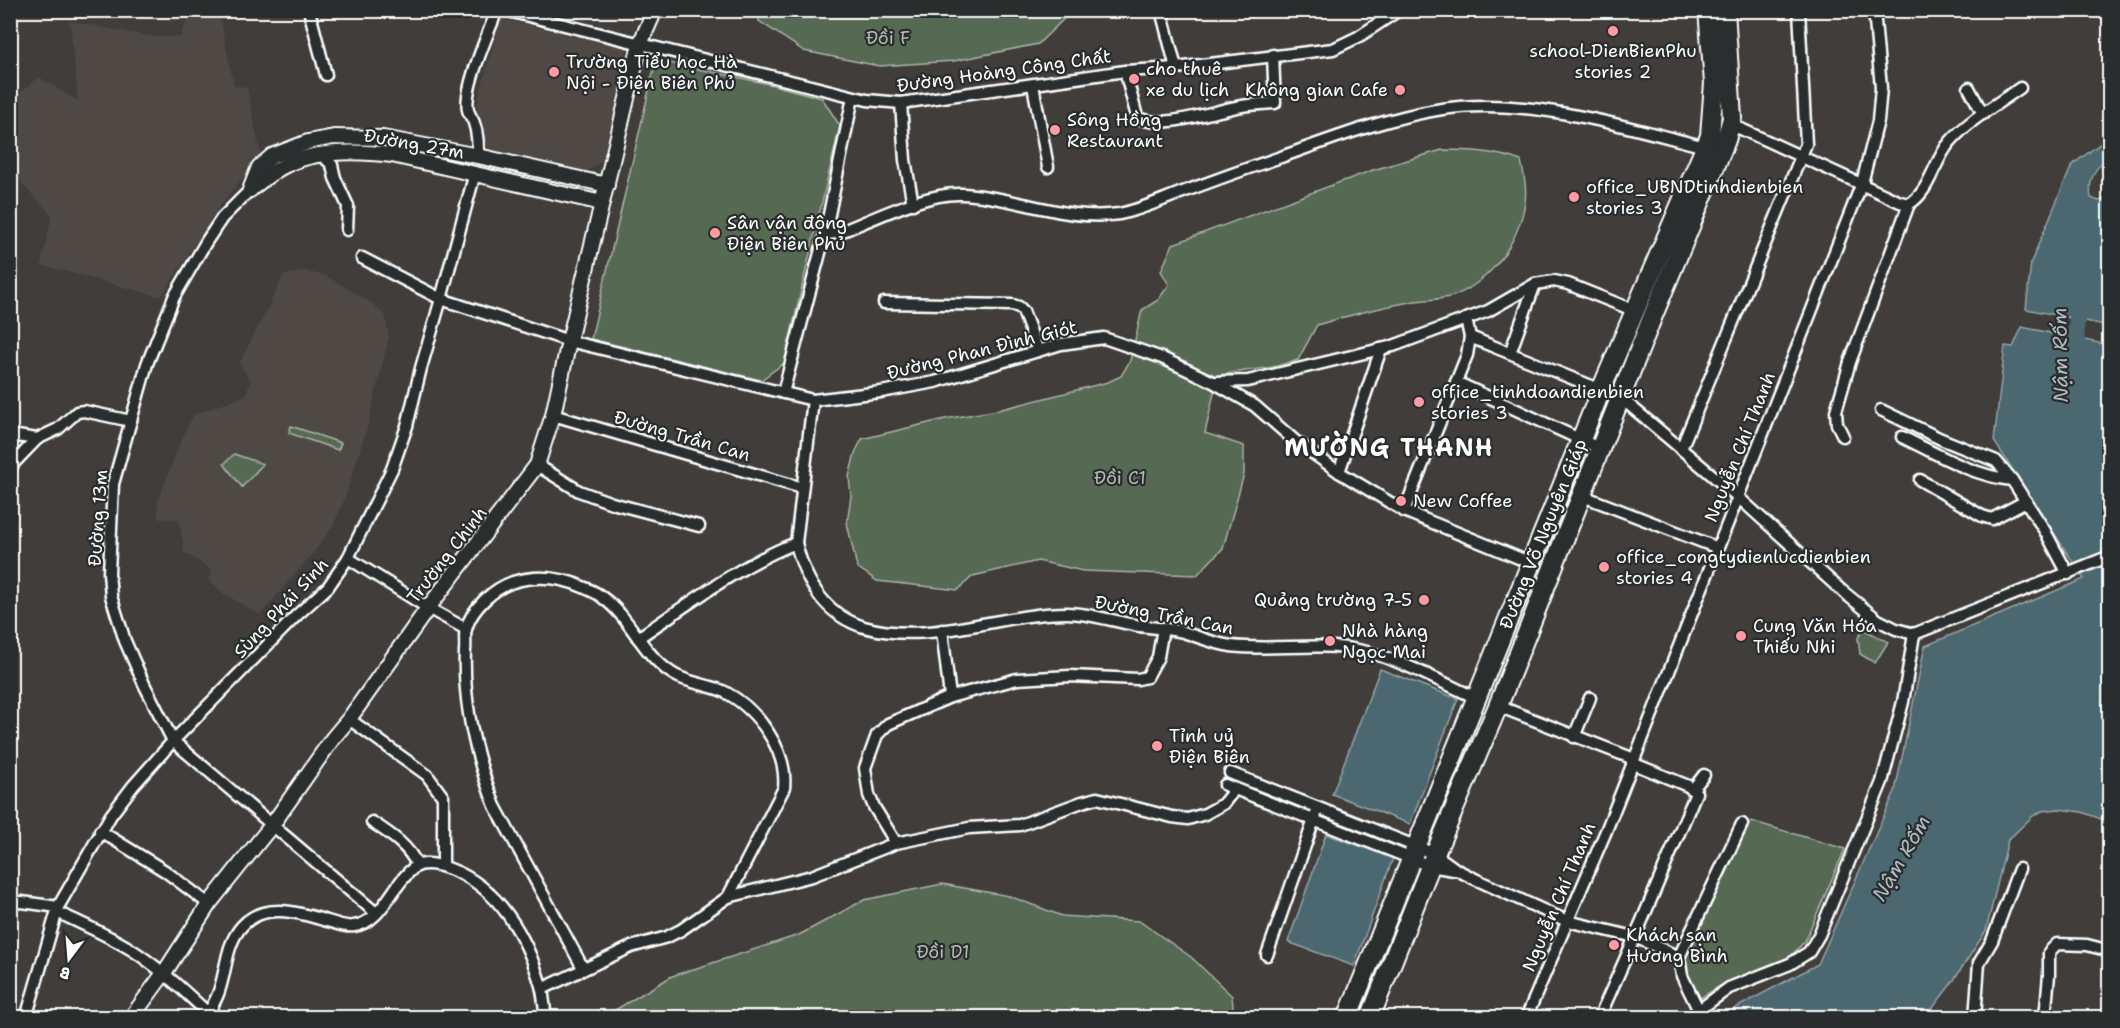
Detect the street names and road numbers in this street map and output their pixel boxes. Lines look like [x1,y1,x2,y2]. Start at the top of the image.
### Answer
street label: Đường Hoàng Công Chất [895,44,1113,98]
street label: Đường 27m [362,123,466,165]
street label: Đường Phan Đình Giót [884,315,1080,385]
street label: Nguyễn Chí Thanh [1699,368,1781,526]
street label: Đường Trần Can [611,405,753,467]
street label: Đường Võ Nguyên Giáp [1494,435,1592,633]
street label: Đường 13m [83,469,113,567]
street label: Trường Chinh [402,502,492,608]
street label: Sùng Phái Sinh [228,553,334,663]
street label: Đường Trần Can [1093,590,1235,640]
street label: Nguyễn Chí Thanh [1517,819,1601,975]

